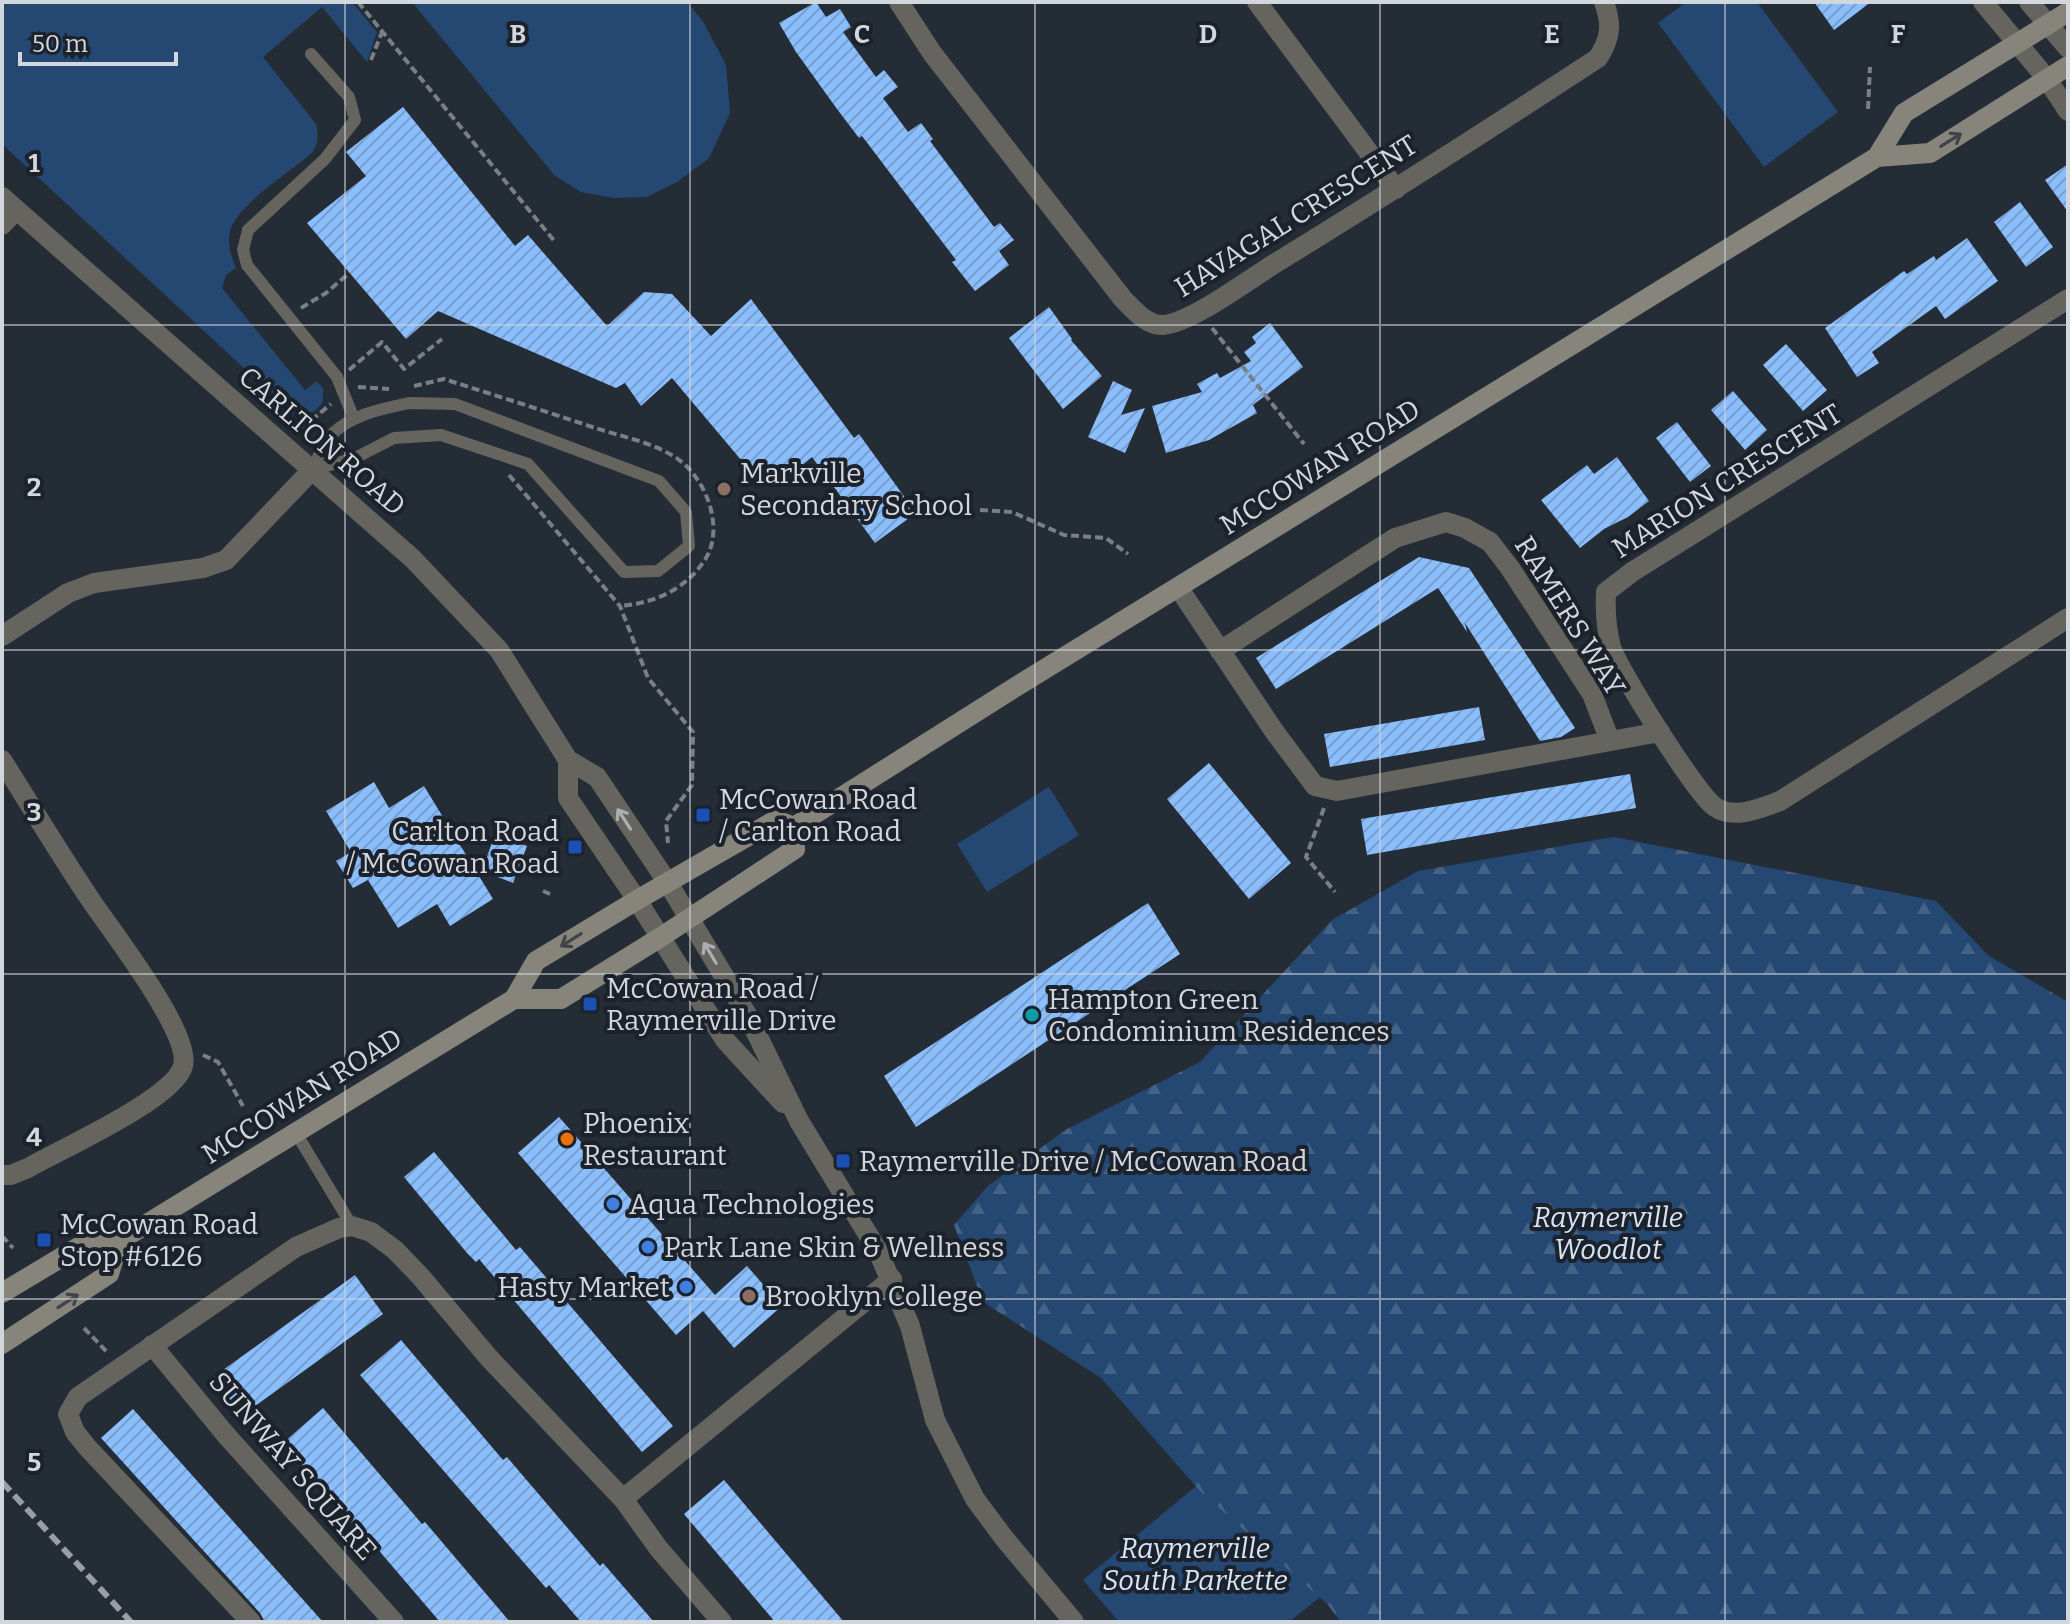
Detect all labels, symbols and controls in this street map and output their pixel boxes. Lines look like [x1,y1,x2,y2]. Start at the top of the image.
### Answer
scale bar [20,16,176,66]
text: B [510,19,526,50]
text: C [854,19,870,50]
text: D [1199,19,1217,50]
text: E [1544,19,1560,50]
text: F [1891,19,1906,50]
text: 50 m [32,30,88,58]
street label: HAVAGAL CRESCENT [1169,128,1423,304]
one-way arrow [1939,132,1962,148]
text: 1 [28,148,40,179]
street label: CARLTON ROAD [232,360,412,522]
street label: MCCOWAN ROAD [1214,392,1426,542]
street label: MARION CRESCENT [1606,397,1848,565]
place label: Markville Secondary School [740,457,972,522]
text: 2 [27,472,41,503]
marker: Markville Secondary School [715,480,733,498]
street label: RAMERS WAY [1508,530,1632,702]
place label: McCowan Road / Carlton Road [719,783,917,848]
text: 3 [27,797,41,828]
marker: McCowan Road / Carlton Road [694,806,712,824]
one-way arrow [616,808,633,830]
place label: Carlton Road / McCowan Road [347,815,559,880]
marker: Carlton Road / McCowan Road [566,838,584,856]
one-way arrow [560,933,583,949]
one-way arrow [702,942,718,965]
place label: McCowan Road / Raymerville Drive [606,972,837,1037]
place label: Hampton Green Condominium Residences [1048,983,1390,1048]
marker: McCowan Road / Raymerville Drive [581,995,599,1013]
marker: Hampton Green Condominium Residences [1023,1006,1041,1024]
street label: MCCOWAN ROAD [196,1021,408,1171]
place label: Phoenix Restaurant [583,1107,727,1172]
text: 4 [26,1122,42,1153]
marker: Phoenix Restaurant [558,1130,576,1148]
place label: Raymerville Drive / McCowan Road [859,1145,1308,1178]
marker: Raymerville Drive / McCowan Road [834,1152,852,1170]
place label: Aqua Technologies [629,1188,875,1221]
marker: Aqua Technologies [604,1195,622,1213]
park label: Raymerville Woodlot [1533,1201,1683,1266]
place label: McCowan Road Stop #6126 [60,1208,258,1273]
marker: McCowan Road Stop #6126 [35,1231,53,1249]
place label: Park Lane Skin & Wellness [664,1231,1004,1264]
marker: Park Lane Skin & Wellness [639,1238,657,1256]
place label: Hasty Market [497,1271,670,1304]
marker: Hasty Market [677,1278,695,1296]
place label: Brooklyn College [765,1280,983,1313]
marker: Brooklyn College [740,1287,758,1305]
one-way arrow [56,1293,78,1310]
street label: SUNWAY SQUARE [202,1365,384,1567]
text: 5 [27,1447,41,1478]
park label: Raymerville South Parkette [1102,1532,1288,1597]

